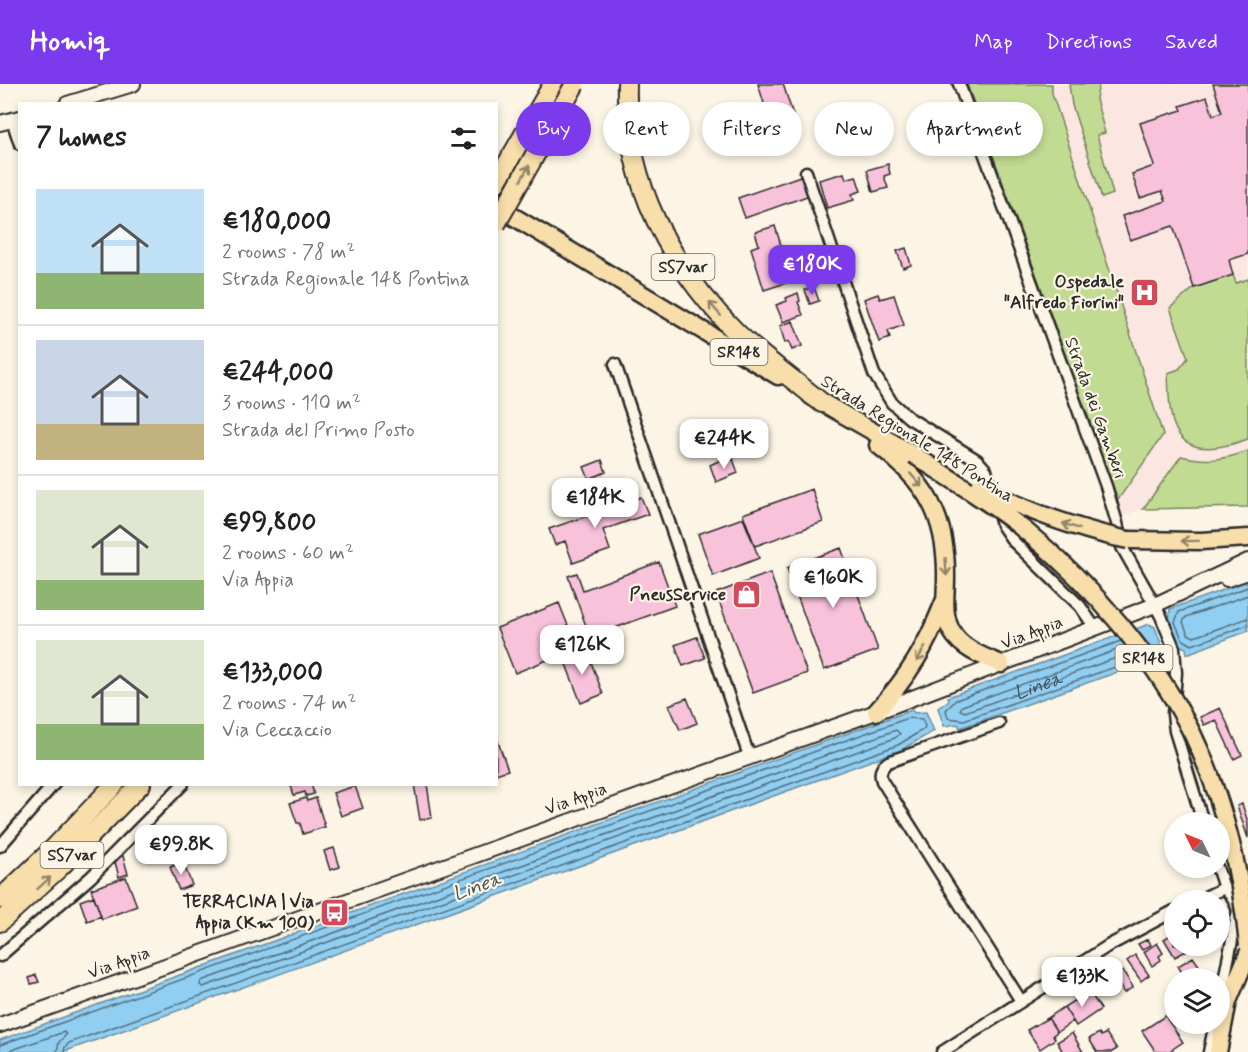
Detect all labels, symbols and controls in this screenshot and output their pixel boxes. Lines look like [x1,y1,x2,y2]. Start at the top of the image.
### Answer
text: Homiq [30,24,110,61]
text: Map [974,28,1013,56]
text: Directions [1046,28,1132,56]
text: Saved [1165,28,1218,56]
chip: Buy [516,102,591,156]
chip: Rent [603,102,690,156]
chip: Filters [702,102,802,156]
chip: New [814,102,894,156]
chip: Apartment [906,102,1043,156]
text: 7 homes [36,121,127,155]
icon: filters [447,122,480,155]
one-way arrow [519,165,531,182]
text: €180,000 [222,205,331,239]
icon: home [84,213,156,285]
text: 2 rooms · 78 m² [222,239,355,266]
pin: €180K [770,245,854,296]
text: €180K [782,251,842,278]
road number: SS7var [652,254,714,280]
text: Strada Regionale 148 Pontina [222,266,470,293]
place label: Ospedale "Alfredo Fiorini" [1004,270,1124,315]
hospital icon: Ospedale "Alfredo Fiorini" [1129,276,1161,308]
one-way arrow [708,302,722,317]
street label: Strada dei Gamberi [1058,334,1132,482]
road number: SR148 [710,339,768,365]
text: €244,000 [222,356,334,390]
icon: home [84,364,156,436]
street label: Strada Regionale 148 Pontina [815,370,1018,509]
text: 3 rooms · 110 m² [222,390,361,417]
text: Strada del Primo Posto [222,417,415,444]
pin: €244K [682,419,766,470]
text: €244K [694,425,754,452]
one-way arrow [909,472,923,487]
pin: €184K [553,478,637,529]
text: €184K [566,484,624,511]
text: €99,800 [222,506,316,540]
icon: home [84,514,156,586]
one-way arrow [1062,520,1081,531]
one-way arrow [1180,536,1200,547]
text: 2 rooms · 60 m² [222,540,354,567]
one-way arrow [940,557,951,577]
pin: €160K [791,558,875,609]
text: €160K [803,564,863,591]
text: Via Appia [222,567,294,594]
shop icon: PneusService [731,579,763,611]
place label: PneusService [630,583,726,607]
street label: Via Appia [997,610,1067,657]
pin: €126K [540,625,624,676]
text: €126K [554,631,610,658]
one-way arrow [914,645,926,662]
road number: SR148 [1116,645,1172,671]
text: €133,000 [222,656,323,690]
icon: home [84,664,156,736]
water label: Linea [1011,664,1067,707]
text: 2 rooms · 74 m² [222,690,356,717]
text: Via Ceccaccio [222,717,332,744]
street label: Via Appia [541,777,611,822]
north arrow [1164,812,1230,878]
map controls [1164,812,1230,1034]
pin: €99.8K [132,825,230,876]
text: €99.8K [149,831,213,858]
road number: SS7var [40,842,104,868]
water label: Linea [449,866,506,908]
one-way arrow [36,876,51,890]
place label: TERRACINA | Via Appia (Km 100) [182,890,315,936]
button: locate [1164,890,1230,956]
bus stop icon: TERRACINA | Via Appia (Km 100) [319,896,351,928]
street label: Via Appia [84,941,154,986]
pin: €133K [1040,957,1124,1008]
text: €133K [1056,963,1108,990]
button: layers [1164,968,1230,1034]

